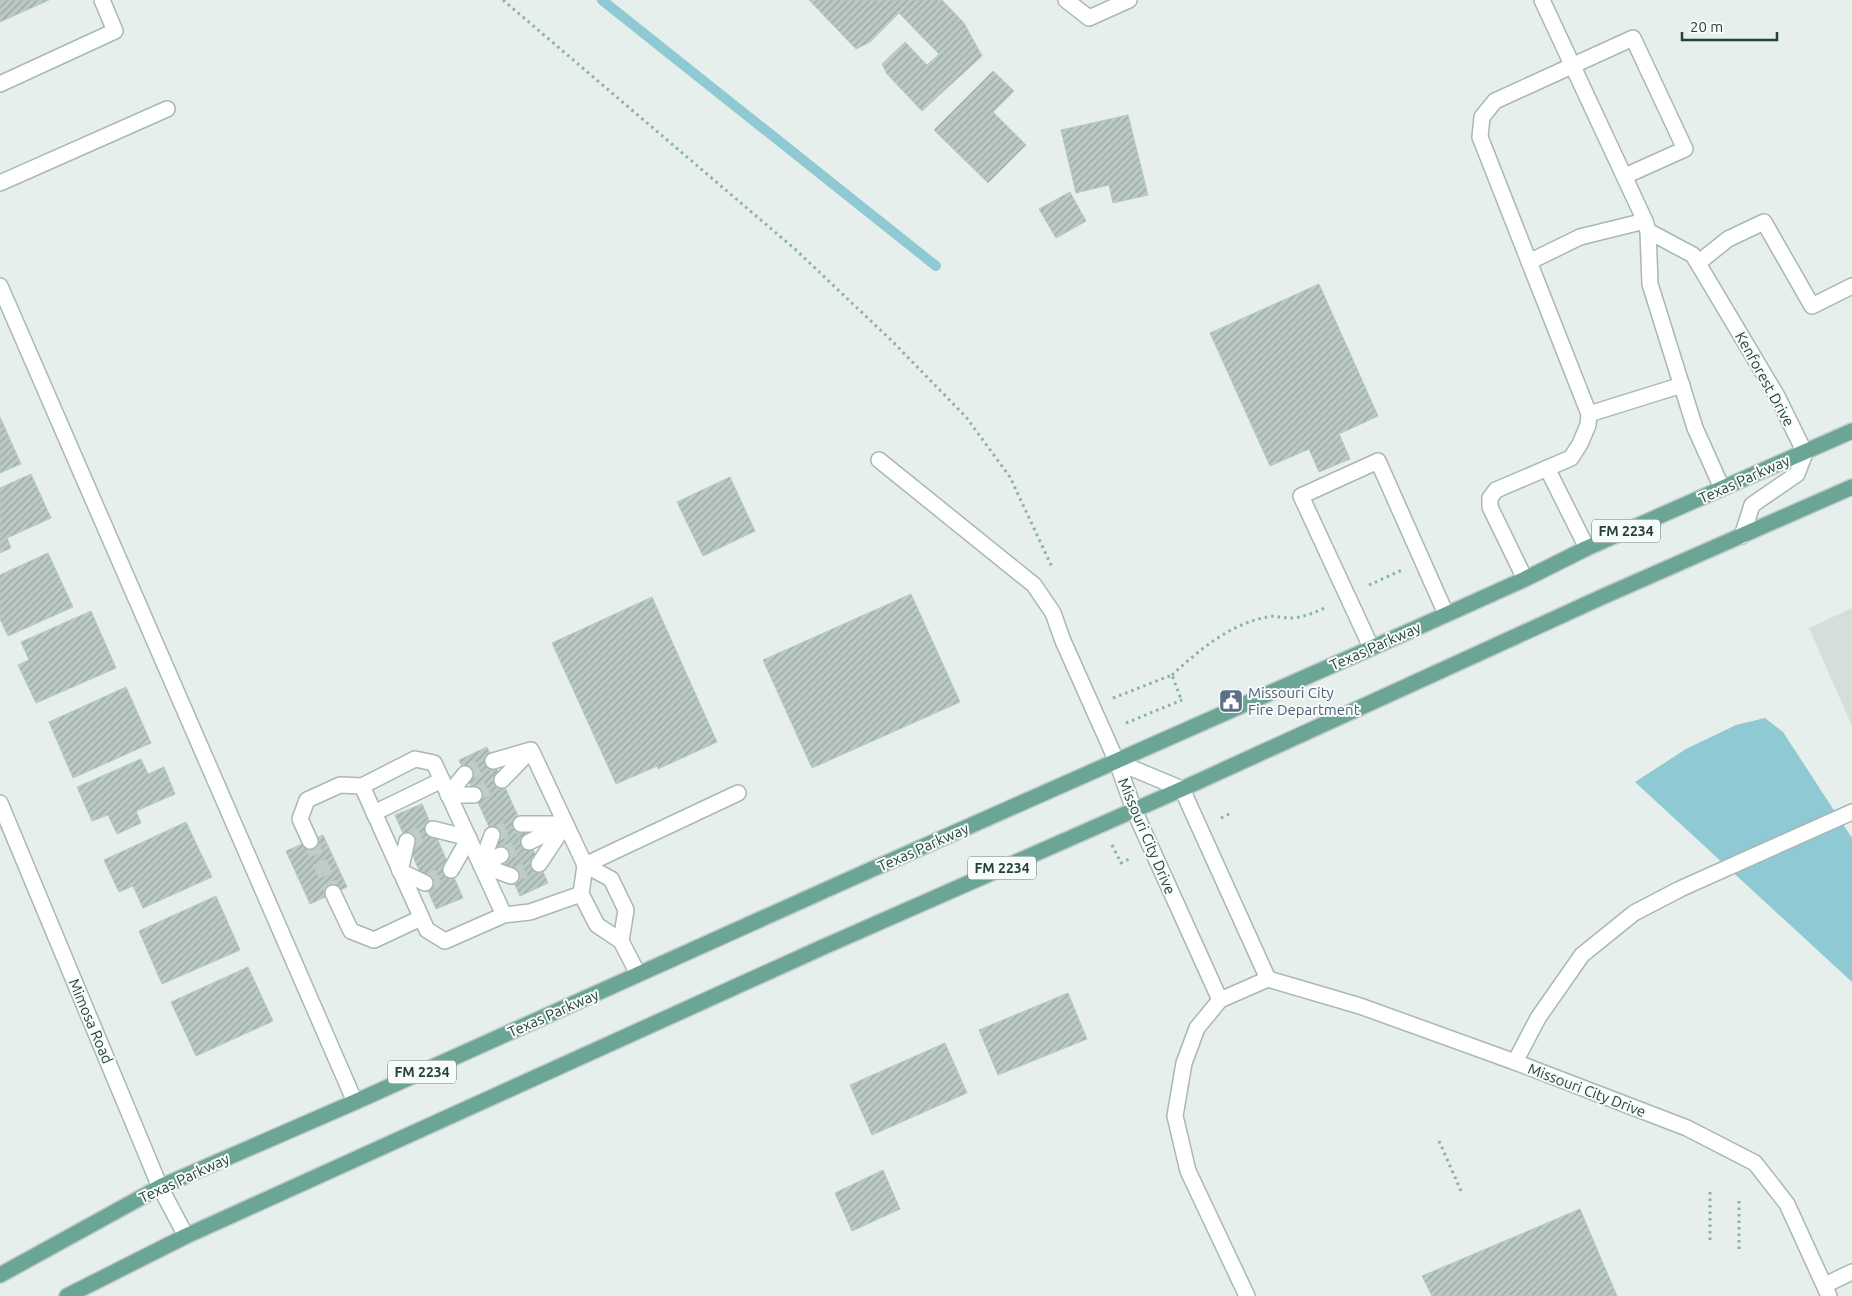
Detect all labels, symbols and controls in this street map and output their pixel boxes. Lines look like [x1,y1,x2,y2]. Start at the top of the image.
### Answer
scale bar [1682,10,1777,42]
text: 20 m [1690,18,1723,35]
street label: Kenforest Drive [1732,329,1798,429]
street label: Texas Parkway [1696,451,1792,507]
road number: FM 2234 [1592,520,1660,542]
street label: Texas Parkway [1327,618,1423,674]
place label: Missouri City Fire Department [1248,684,1360,718]
public building icon: Missouri City Fire Department [1218,688,1244,714]
street label: Missouri City Drive [1115,775,1179,897]
street label: Texas Parkway [875,819,971,875]
road number: FM 2234 [968,856,1036,880]
street label: Mimosa Road [65,976,117,1066]
street label: Texas Parkway [505,985,601,1041]
road number: FM 2234 [388,1060,456,1084]
street label: Missouri City Drive [1526,1060,1648,1120]
street label: Texas Parkway [136,1150,232,1206]

